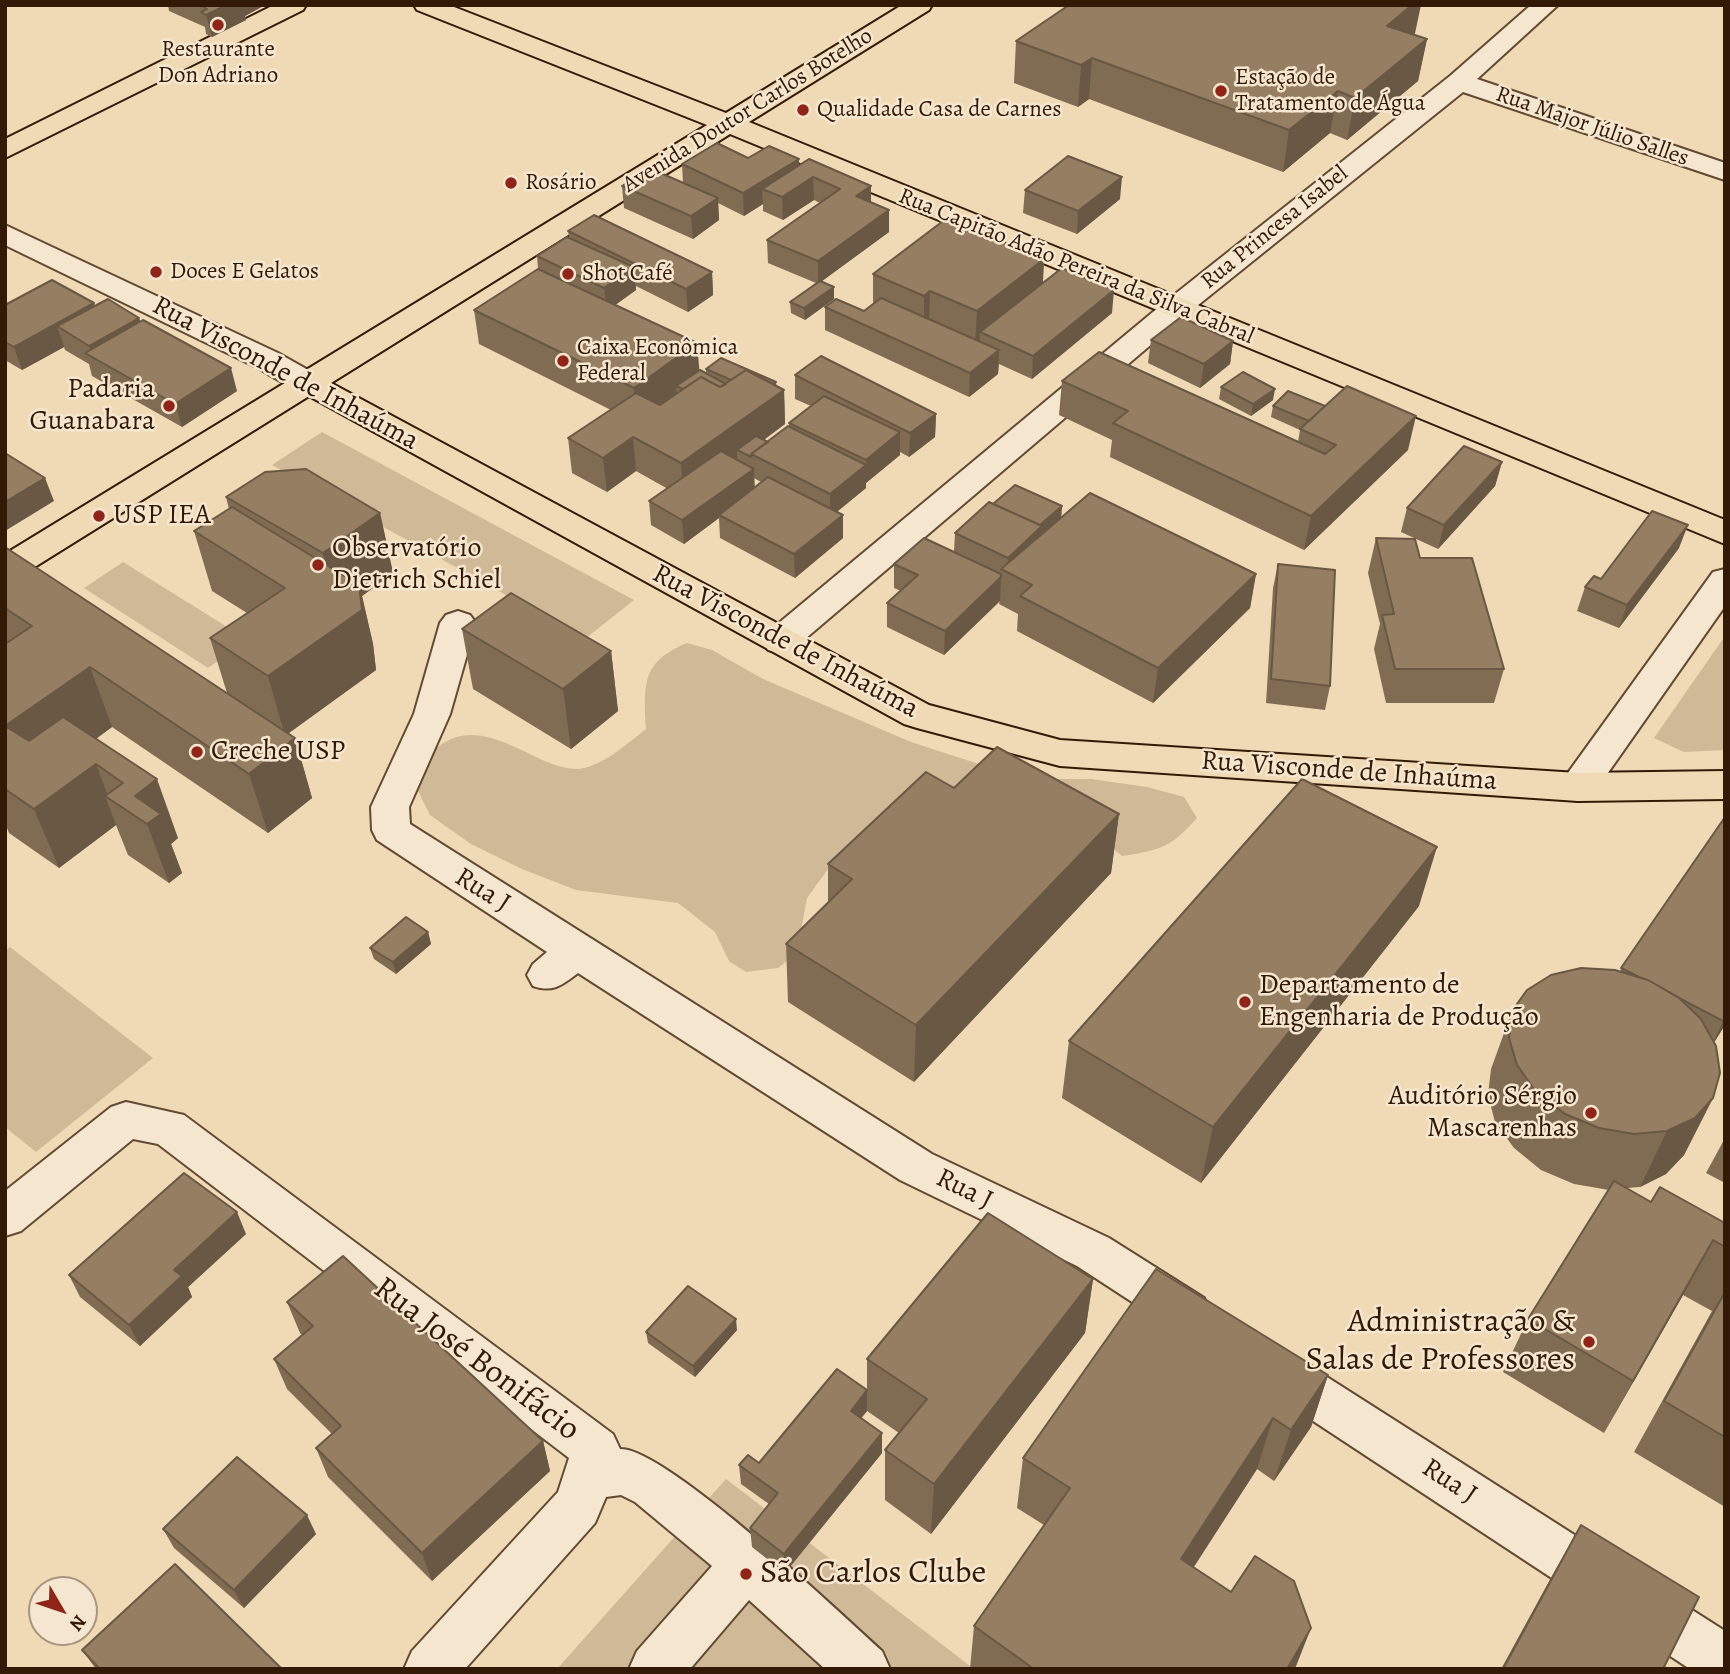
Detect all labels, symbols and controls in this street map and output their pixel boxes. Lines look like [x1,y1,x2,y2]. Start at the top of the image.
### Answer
marker: Restaurante Don Adriano [210,17,226,33]
street label: Avenida Doutor Carlos Botelho [618,23,878,199]
place label: Restaurante Don Adriano [158,36,278,90]
place label: Estação de Tratamento de Água [1235,64,1425,118]
street label: Rua Major Júlio Salles [1492,81,1692,173]
marker: Estação de Tratamento de Água [1213,83,1229,99]
place label: Qualidade Casa de Carnes [817,96,1061,124]
marker: Qualidade Casa de Carnes [795,102,811,118]
street label: Rua Princesa Isabel [1196,160,1354,296]
place label: Rosário [525,169,597,197]
marker: Rosário [503,175,519,191]
street label: Rua Capitão Adão Pereira da Silva Cabral [894,183,1258,351]
place label: Doces E Gelatos [170,258,319,286]
place label: Shot Café [582,260,672,288]
marker: Doces E Gelatos [148,264,164,280]
marker: Shot Café [560,266,576,282]
street label: Rua Visconde de Inhaúma [146,290,424,458]
place label: Caixa Econômica Federal [577,334,738,388]
marker: Caixa Econômica Federal [555,353,571,369]
place label: Padaria Guanabara [30,373,155,439]
marker: Padaria Guanabara [161,398,177,414]
place label: USP IEA [113,499,211,533]
marker: USP IEA [91,508,107,524]
place label: Observatório Dietrich Schiel [332,532,501,598]
marker: Observatório Dietrich Schiel [310,557,326,573]
street label: Rua Visconde de Inhaúma [646,558,924,726]
place label: Creche USP [211,735,345,769]
marker: Creche USP [189,744,205,760]
street label: Rua Visconde de Inhaúma [1200,745,1498,799]
street label: Rua J [448,861,516,921]
place label: Departamento de Engenharia de Produção [1259,969,1539,1035]
marker: Departamento de Engenharia de Produção [1237,994,1253,1010]
place label: Auditório Sérgio Mascarenhas [1388,1080,1577,1146]
marker: Auditório Sérgio Mascarenhas [1583,1105,1599,1121]
street label: Rua J [930,1162,998,1218]
street label: Rua José Bonifácio [365,1269,587,1451]
place label: Administração & Salas de Professores [1306,1303,1575,1381]
marker: Administração & Salas de Professores [1581,1334,1597,1350]
street label: Rua J [1415,1452,1483,1512]
place label: São Carlos Clube [760,1554,986,1594]
marker: São Carlos Clube [738,1566,754,1582]
north arrow [28,1576,98,1646]
text: N [63,1609,92,1637]

